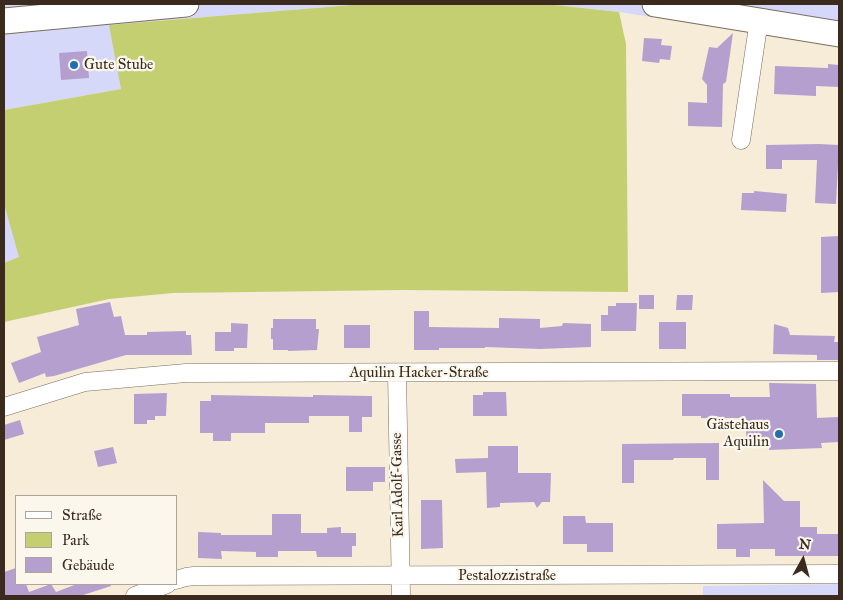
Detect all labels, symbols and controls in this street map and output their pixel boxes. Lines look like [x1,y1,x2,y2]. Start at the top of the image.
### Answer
place label: Gute Stube [84,56,153,74]
marker: Gute Stube [68,59,80,71]
street label: Aquilin Hacker-Straße [349,364,489,382]
place label: Gästehaus Aquilin [707,416,769,451]
marker: Gästehaus Aquilin [773,428,785,440]
street label: Karl Adolf-Gasse [388,432,408,538]
legend [15,495,178,585]
text: Straße [62,506,102,524]
text: Park [62,531,89,549]
north arrow [778,535,828,585]
text: N [798,535,812,554]
text: Gebäude [62,556,115,574]
street label: Pestalozzistraße [458,567,556,585]

